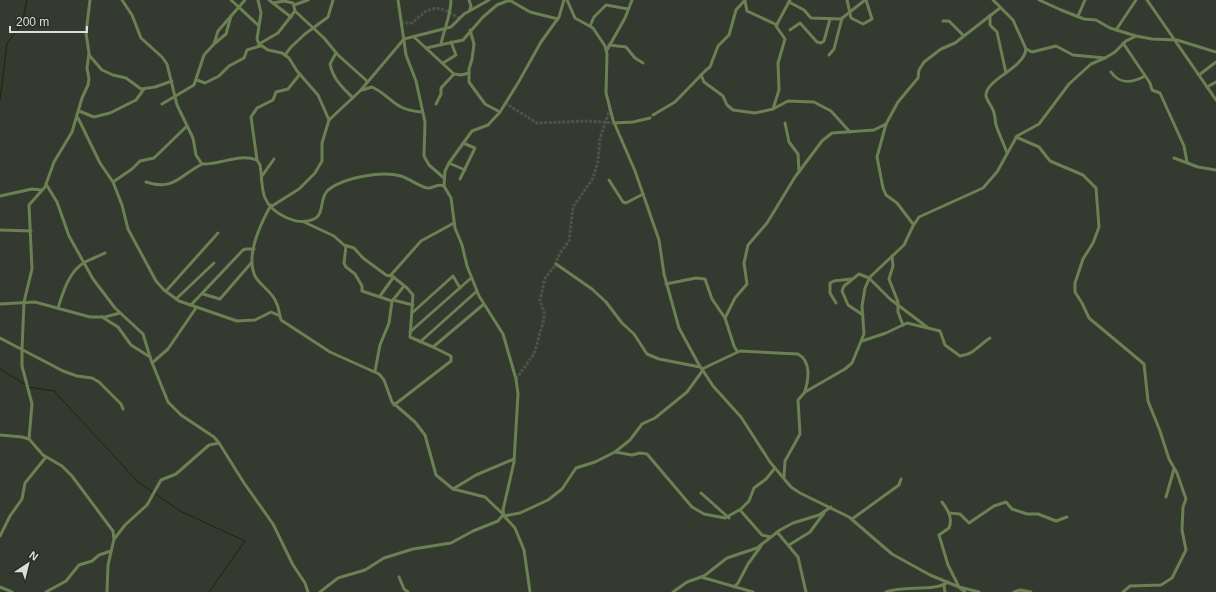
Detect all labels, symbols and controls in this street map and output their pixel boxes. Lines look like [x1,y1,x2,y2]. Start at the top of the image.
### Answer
scale bar [10,8,87,34]
text: 200 m [16,15,49,29]
north arrow [8,544,48,584]
text: N [27,549,40,563]

